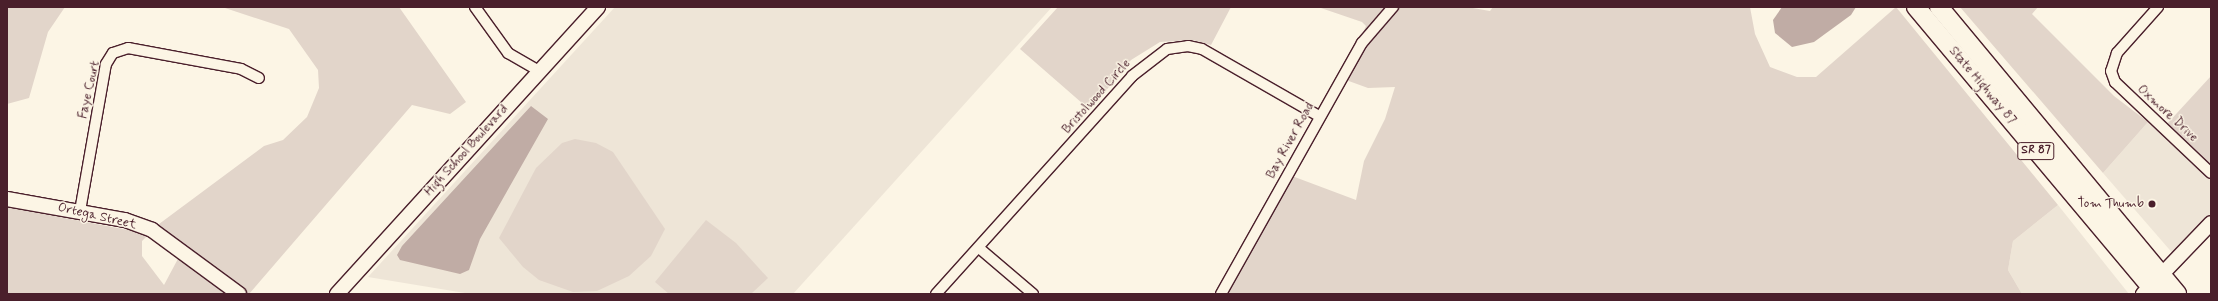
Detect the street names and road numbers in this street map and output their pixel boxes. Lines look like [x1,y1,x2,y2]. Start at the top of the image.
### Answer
street label: State Highway 87 [1945,44,2019,128]
street label: Bristolwood Circle [1059,57,1135,137]
street label: Faye Court [76,59,104,121]
street label: Oxmore Drive [2134,82,2200,146]
street label: Bay River Road [1264,101,1318,181]
street label: High School Boulevard [422,103,512,199]
road number: SR 87 [2017,141,2055,161]
street label: Ortega Street [56,200,138,234]

